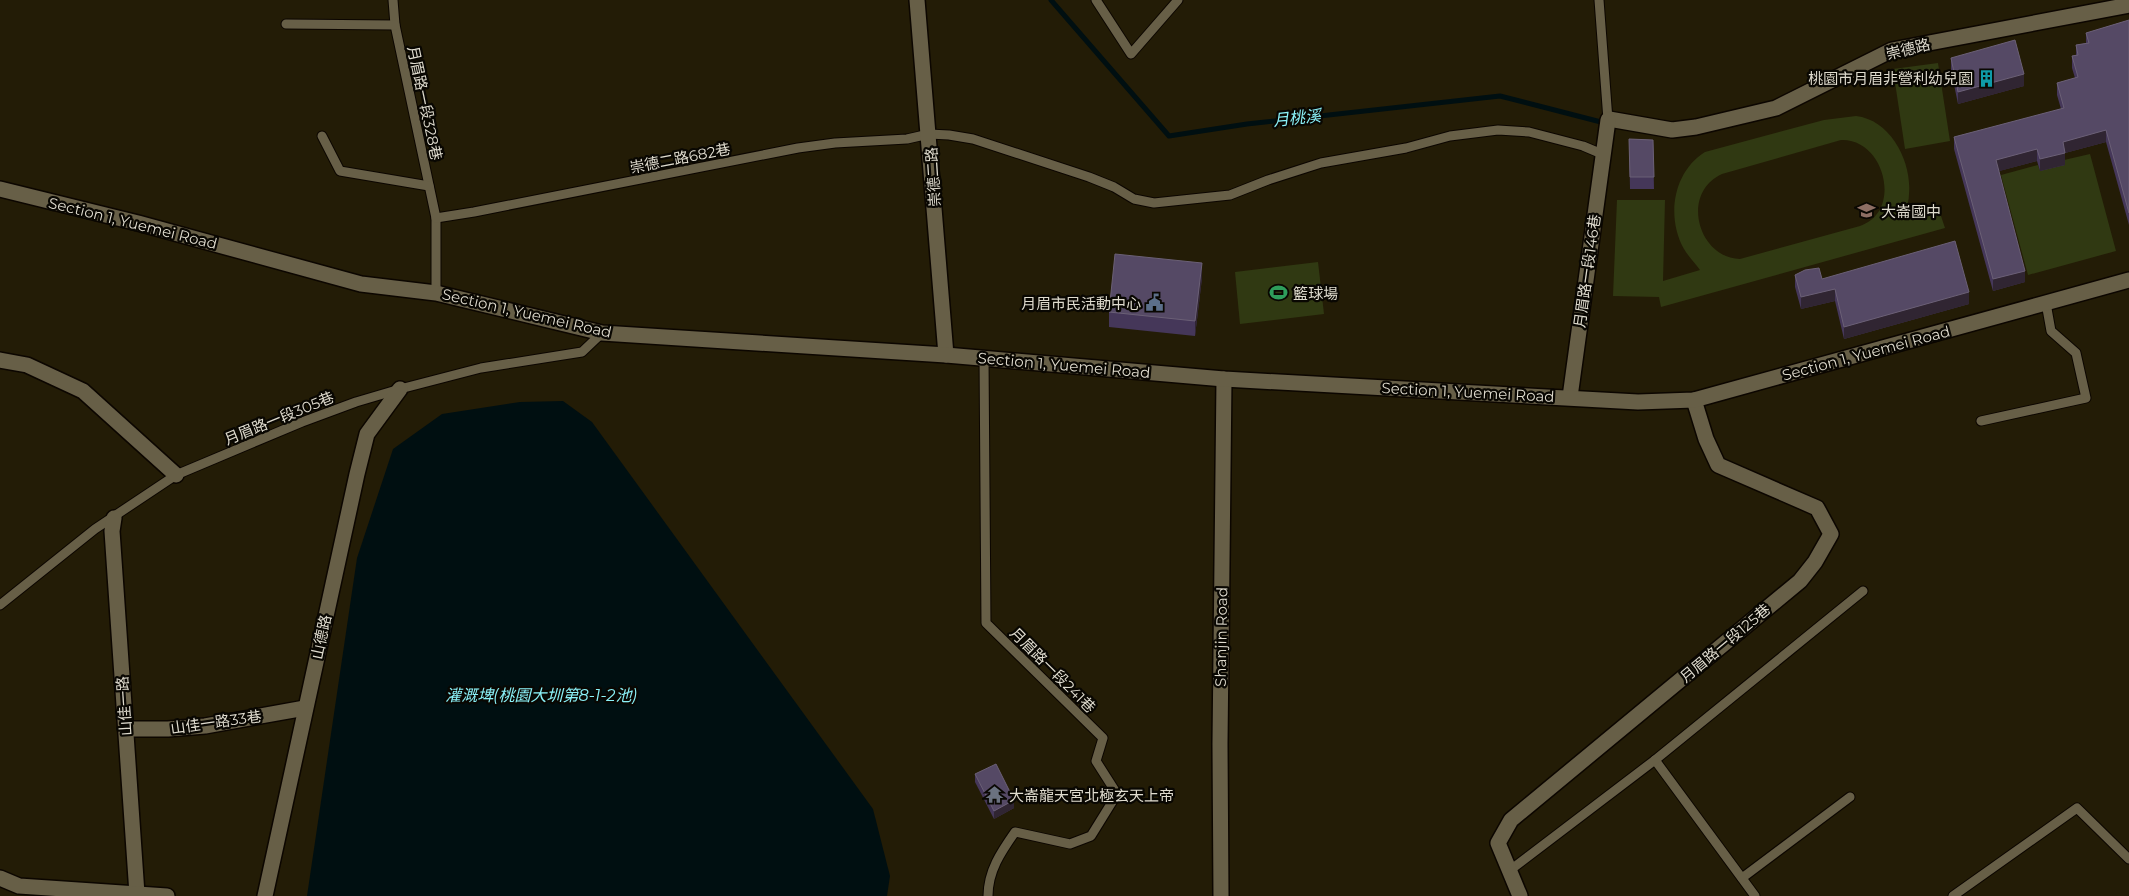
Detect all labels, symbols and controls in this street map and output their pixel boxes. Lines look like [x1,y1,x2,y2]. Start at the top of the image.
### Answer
street label: 崇德路 [1884,34,1932,64]
street label: 月眉路一段328巷 [404,44,446,162]
building icon: 桃園市月眉非營利幼兒園 [1977,68,1997,88]
place label: 桃園市月眉非營利幼兒園 [1808,69,1973,88]
water label: 月桃溪 [1272,106,1324,130]
street label: 崇德二路682巷 [628,139,732,177]
street label: 崇德二路 [921,146,945,208]
street label: Section 1, Yuemei Road [47,193,219,253]
school or university icon: 大崙國中 [1857,201,1877,221]
place label: 大崙國中 [1881,202,1941,221]
street label: 月眉路一段146巷 [1570,213,1604,329]
sports icon: 籃球場 [1269,283,1289,303]
street label: Section 1, Yuemei Road [440,284,614,342]
place label: 籃球場 [1293,284,1338,303]
public building icon: 月眉市民活動中心 [1145,293,1165,313]
place label: 月眉市民活動中心 [1021,294,1141,313]
street label: Section 1, Yuemei Road [1780,321,1952,385]
street label: Section 1, Yuemei Road [977,348,1151,382]
street label: Section 1, Yuemei Road [1381,378,1555,406]
street label: 月眉路一段305巷 [221,387,337,449]
street label: Shanjin Road [1211,587,1231,687]
street label: 月眉路一段125巷 [1676,600,1774,686]
street label: 山德路 [307,613,335,661]
street label: 月眉路一段241巷 [1006,623,1100,717]
street label: 山佳一路 [112,675,136,737]
water label: 灌溉埤(桃園大圳第8-1-2池) [445,686,637,705]
street label: 山佳一路33巷 [169,706,263,738]
temple icon: 大崙龍天宮北極玄天上帝 [985,785,1005,805]
place label: 大崙龍天宮北極玄天上帝 [1009,786,1174,805]

